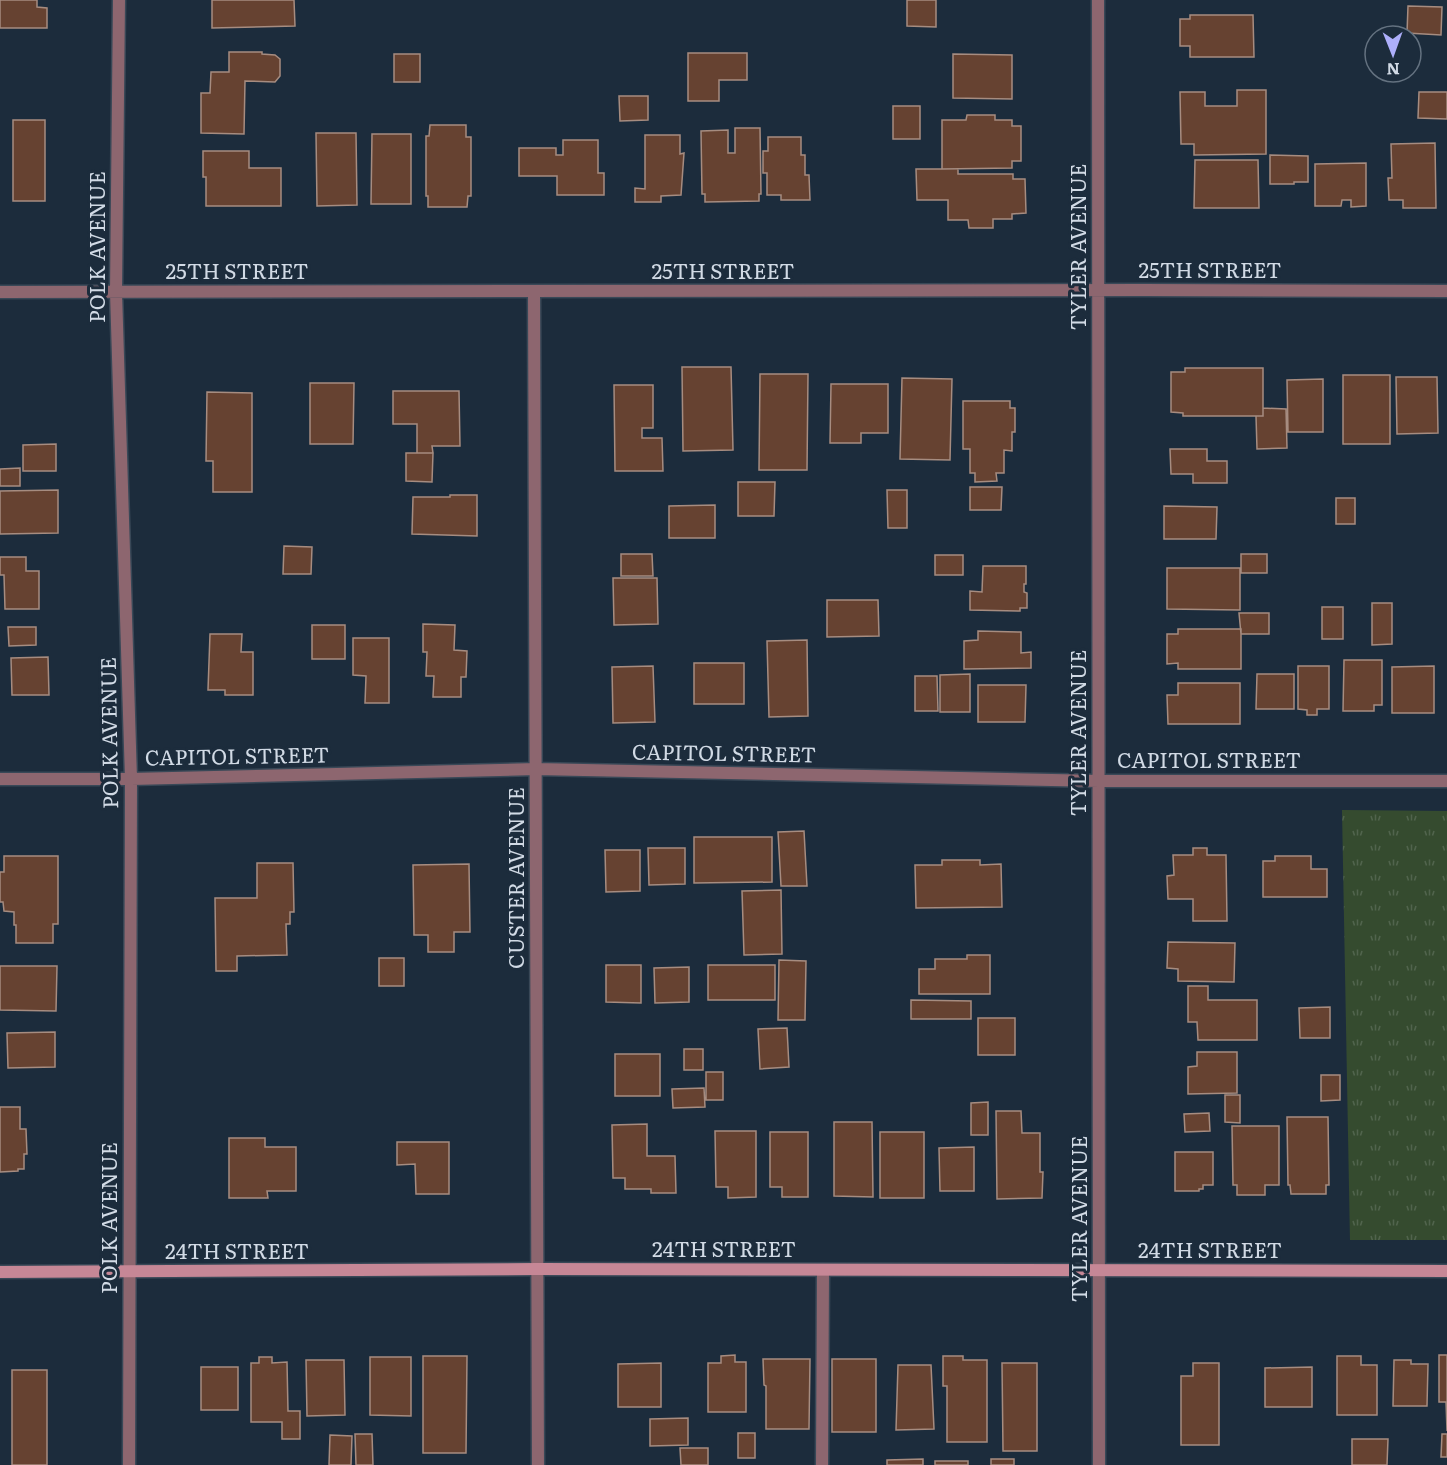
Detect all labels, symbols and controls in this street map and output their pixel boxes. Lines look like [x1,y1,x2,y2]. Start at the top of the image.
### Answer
north arrow [1363,24,1423,84]
text: N [1386,58,1400,82]
street label: TYLER AVENUE [1061,164,1092,330]
street label: POLK AVENUE [80,171,111,323]
street label: 25TH STREET [1138,253,1282,284]
street label: 25TH STREET [165,254,309,285]
street label: 25TH STREET [651,254,795,285]
street label: TYLER AVENUE [1061,650,1092,816]
street label: POLK AVENUE [91,657,124,809]
street label: CAPITOL STREET [632,734,816,769]
street label: CAPITOL STREET [145,737,329,772]
street label: CAPITOL STREET [1117,743,1301,774]
street label: CUSTER AVENUE [499,787,530,969]
street label: TYLER AVENUE [1062,1136,1093,1302]
street label: POLK AVENUE [92,1142,123,1294]
street label: 24TH STREET [652,1232,796,1263]
street label: 24TH STREET [1138,1233,1282,1264]
street label: 24TH STREET [165,1234,309,1265]

